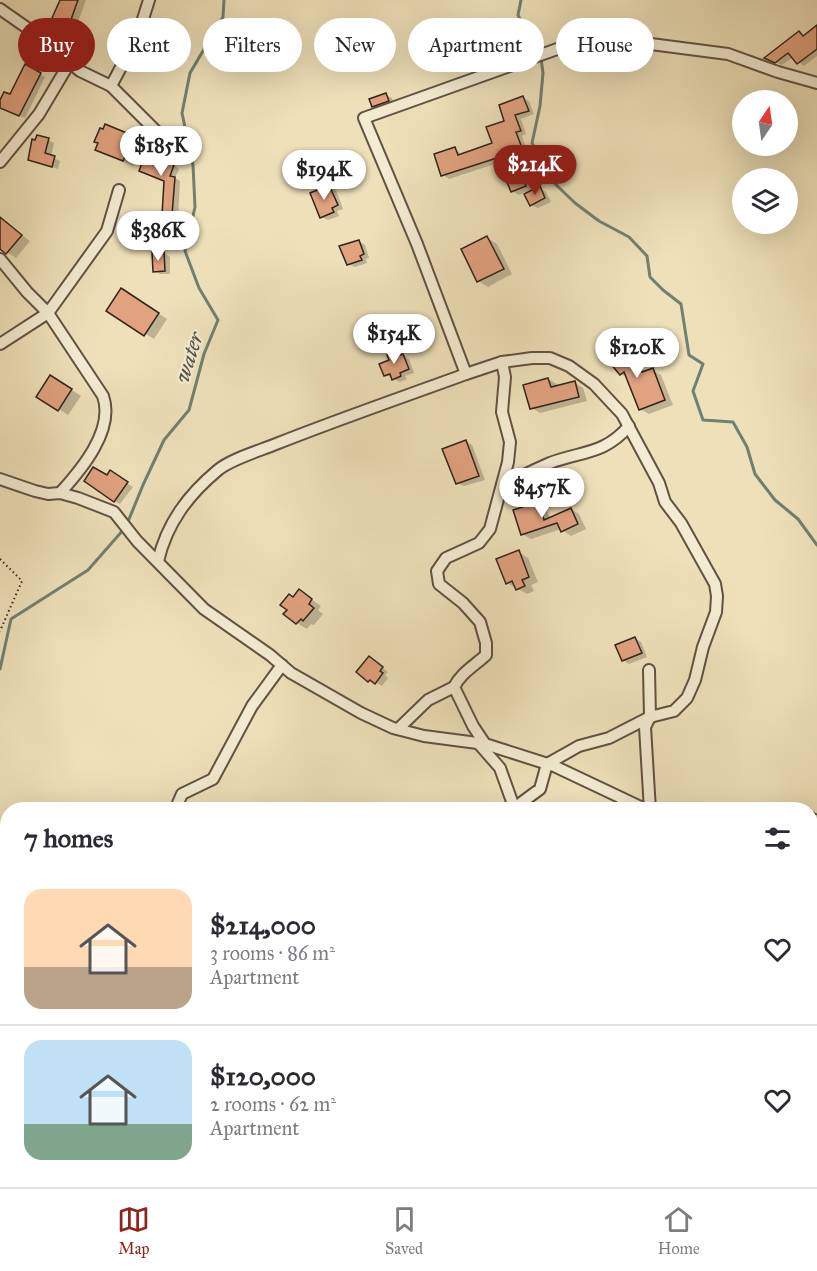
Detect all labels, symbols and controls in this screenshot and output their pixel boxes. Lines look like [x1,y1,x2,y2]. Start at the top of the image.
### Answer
chip: Buy [18,18,95,72]
chip: Rent [107,18,191,72]
chip: Filters [203,18,302,72]
chip: New [314,18,396,72]
chip: Apartment [408,18,544,72]
chip: House [556,18,654,72]
north arrow [732,90,798,156]
map controls [732,90,798,234]
pin: $185K [119,126,203,177]
text: $185K [134,133,188,157]
pin: $214K [493,145,577,196]
pin: $194K [282,150,366,201]
text: $214K [507,152,563,176]
text: $194K [296,157,352,181]
button: layers [732,168,798,234]
pin: $386K [116,211,200,262]
text: $386K [130,218,186,242]
pin: $154K [352,314,436,365]
text: $154K [367,321,421,345]
water label: water [168,327,210,386]
pin: $120K [595,328,679,379]
text: $120K [609,335,665,359]
pin: $457K [500,468,584,519]
text: $457K [513,475,571,499]
text: 7 homes [24,822,113,854]
icon: filters [761,822,794,855]
text: $214,000 [210,909,316,941]
icon: home [72,913,144,985]
icon: heart [761,933,794,966]
text: 3 rooms · 86 m² [210,941,335,965]
text: Apartment [210,965,299,989]
text: $120,000 [210,1060,316,1092]
icon: home [72,1064,144,1136]
icon: heart [761,1084,794,1117]
text: 2 rooms · 62 m² [210,1092,336,1116]
text: Apartment [210,1116,299,1140]
tab: Map [117,1203,150,1258]
tab: Saved [385,1203,423,1258]
tab: Home [658,1203,700,1258]

